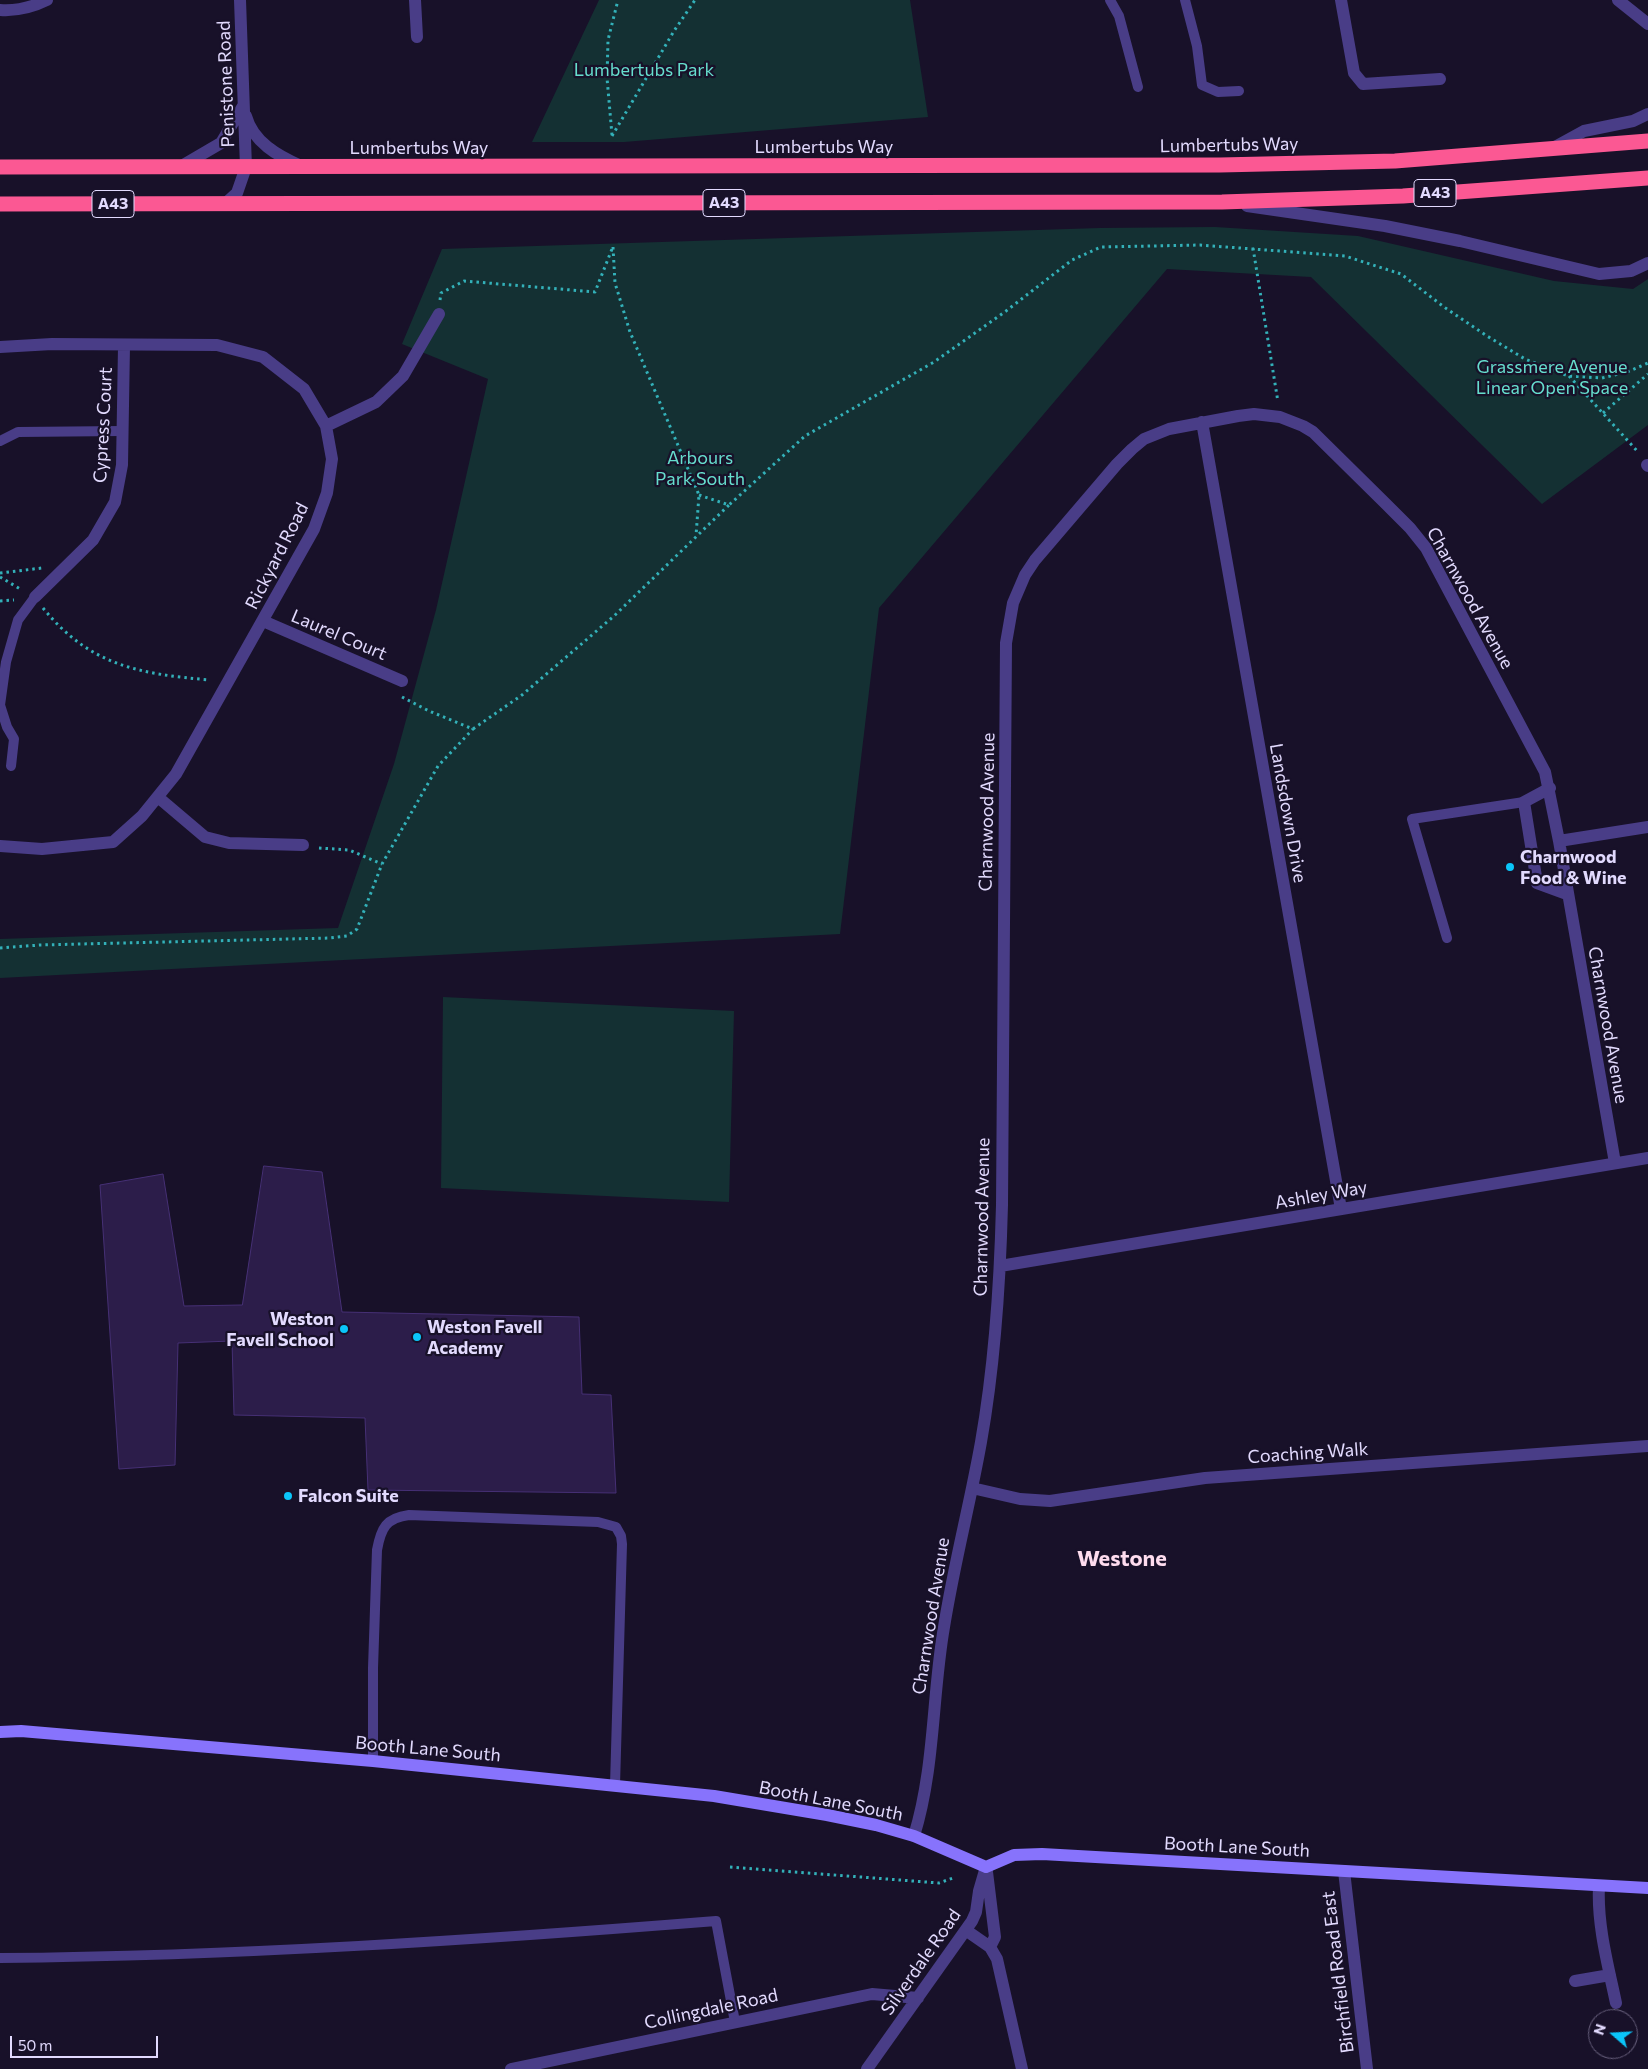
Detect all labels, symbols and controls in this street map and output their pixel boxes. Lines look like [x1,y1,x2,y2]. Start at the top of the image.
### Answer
street label: Penistone Road [213,20,239,148]
park label: Lumbertubs Park [574,59,714,81]
street label: Lumbertubs Way [1159,133,1299,157]
street label: Lumbertubs Way [755,136,893,158]
street label: Lumbertubs Way [350,137,488,159]
road number: A43 [1414,180,1456,207]
road number: A43 [92,190,134,218]
road number: A43 [703,190,745,217]
park label: Grassmere Avenue Linear Open Space [1476,356,1628,398]
street label: Cypress Court [89,367,117,483]
park label: Arbours Park South [655,447,745,489]
street label: Rickyard Road [241,499,313,613]
street label: Charnwood Avenue [1422,523,1518,673]
street label: Laurel Court [288,605,390,665]
street label: Charnwood Avenue [975,732,999,892]
street label: Landsdown Drive [1265,742,1311,884]
place label: Charnwood Food & Wine [1520,846,1627,889]
marker: Charnwood Food & Wine [1504,861,1516,873]
street label: Charnwood Avenue [1584,945,1632,1105]
street label: Charnwood Avenue [970,1137,994,1297]
street label: Ashley Way [1273,1176,1369,1214]
place label: Weston Favell School [226,1308,334,1350]
place label: Weston Favell Academy [427,1316,542,1358]
marker: Weston Favell School [338,1323,350,1335]
marker: Weston Favell Academy [411,1331,423,1343]
street label: Coaching Walk [1247,1438,1369,1468]
place label: Falcon Suite [298,1485,399,1507]
marker: Falcon Suite [282,1490,294,1502]
street label: Charnwood Avenue [908,1536,954,1696]
district label: Westone [1077,1546,1167,1572]
street label: Booth Lane South [354,1732,502,1766]
street label: Booth Lane South [757,1776,905,1826]
street label: Booth Lane South [1163,1832,1311,1862]
street label: Birchfield Road East [1317,1890,1359,2054]
street label: Silverdale Road [876,1905,966,2019]
street label: Collingdale Road [642,1984,780,2034]
north arrow [1588,2009,1638,2059]
text: N [1590,2022,1609,2037]
scale bar [12,2026,160,2058]
text: 50 m [18,2036,52,2054]

